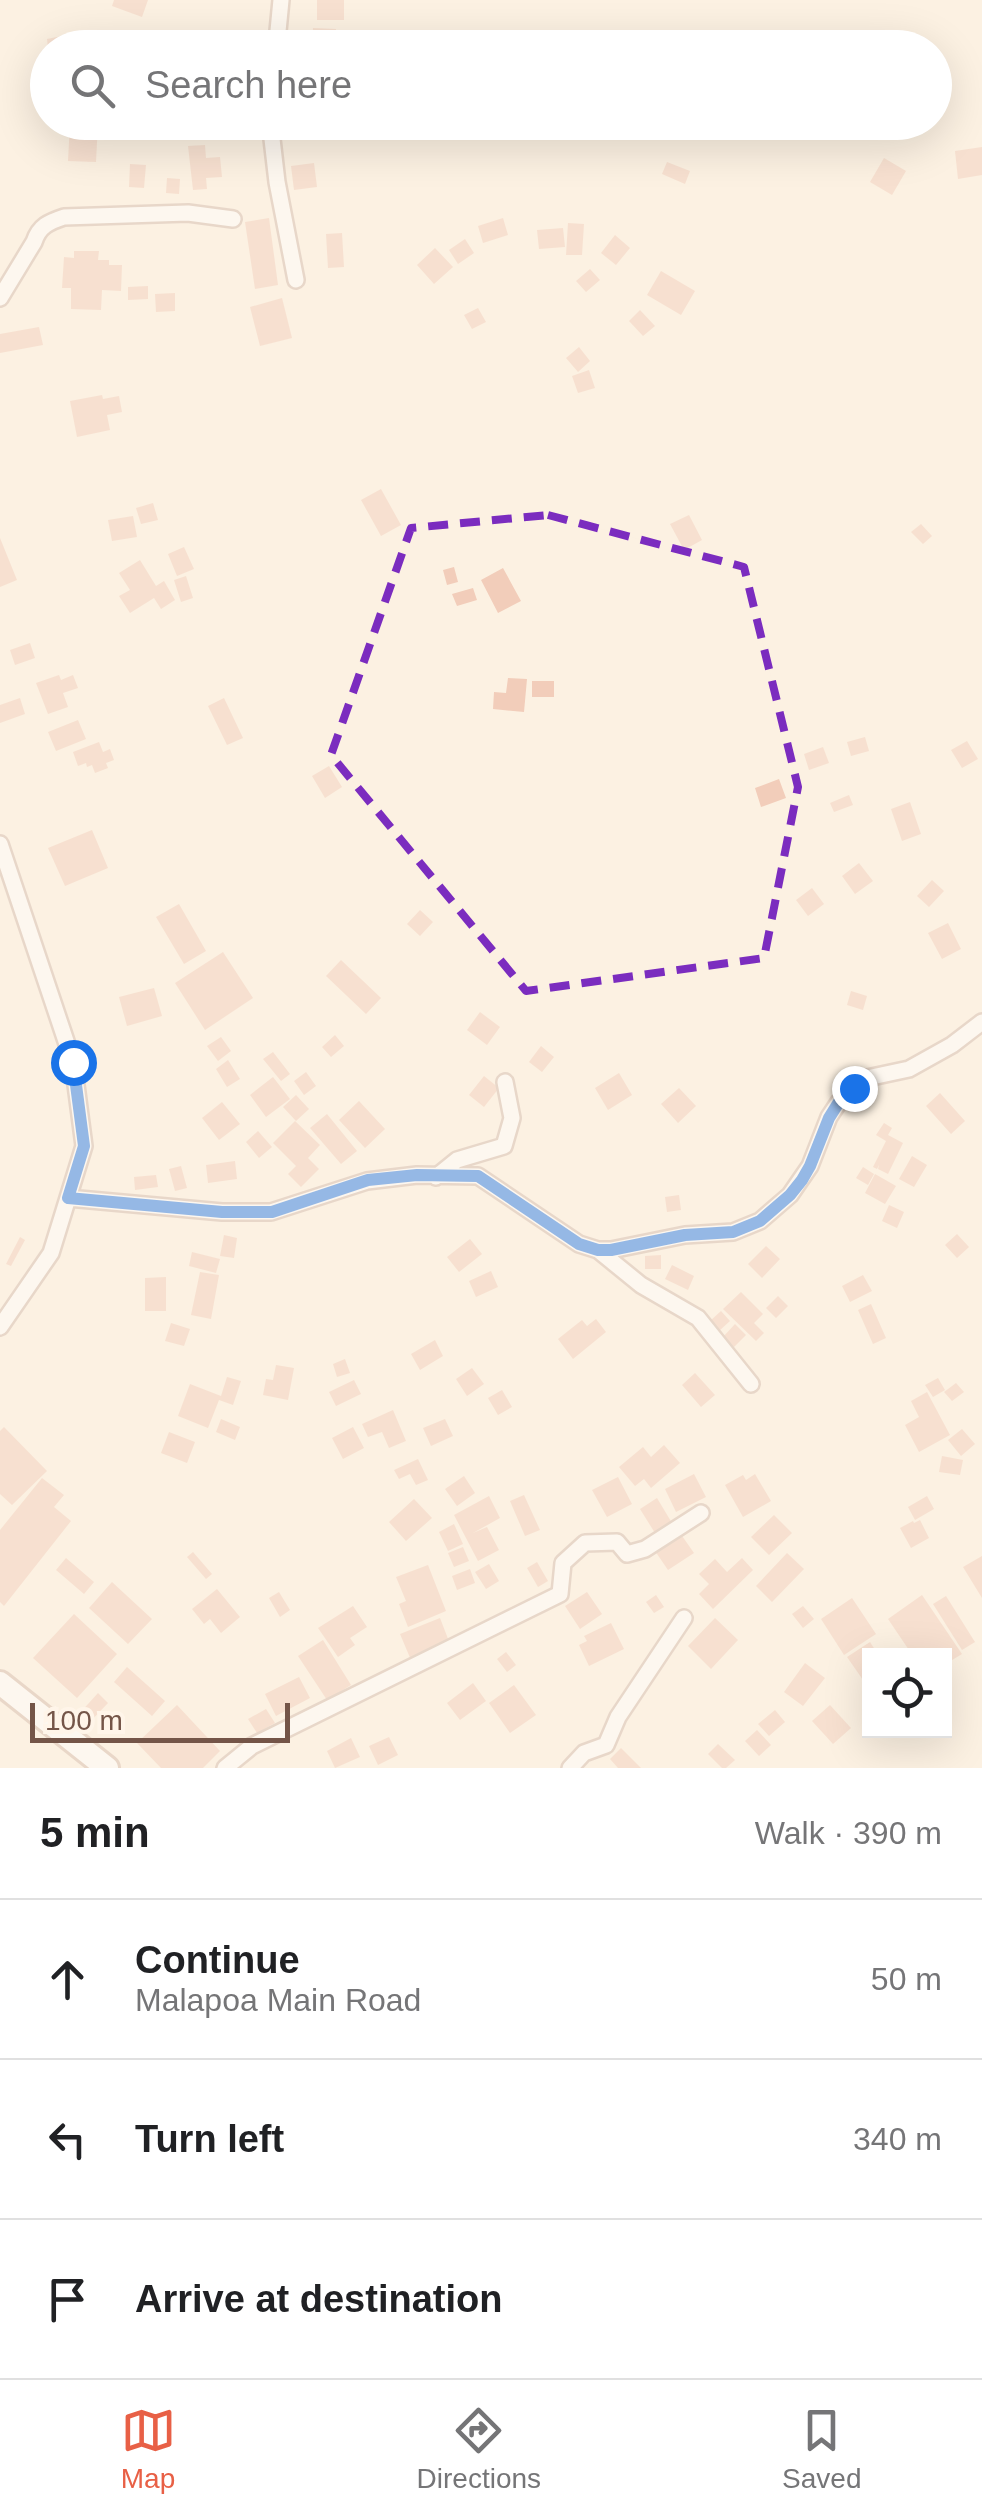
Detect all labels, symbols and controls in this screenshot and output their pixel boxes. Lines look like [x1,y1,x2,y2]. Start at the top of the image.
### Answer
search box [30,30,952,140]
icon: search [65,58,120,113]
text: Search here [145,64,352,106]
route start [51,1040,97,1086]
route end [832,1066,878,1112]
map controls [862,1648,952,1738]
button: locate [862,1648,952,1738]
scale bar [30,1698,290,1742]
text: 100 m [45,1705,123,1736]
text: 5 min [40,1809,150,1856]
text: Walk · 390 m [755,1815,942,1851]
text: Continue [135,1939,300,1981]
icon: ahead [40,1952,95,2007]
text: 50 m [871,1961,942,1997]
text: Malapoa Main Road [135,1982,421,2018]
icon: left [40,2112,95,2167]
text: Turn left [135,2118,284,2160]
text: 340 m [853,2121,942,2157]
icon: arrive [40,2272,95,2327]
text: Arrive at destination [135,2278,502,2320]
tab: Map [121,2403,176,2495]
tab: Directions [417,2403,541,2495]
tab: Saved [782,2403,861,2495]

